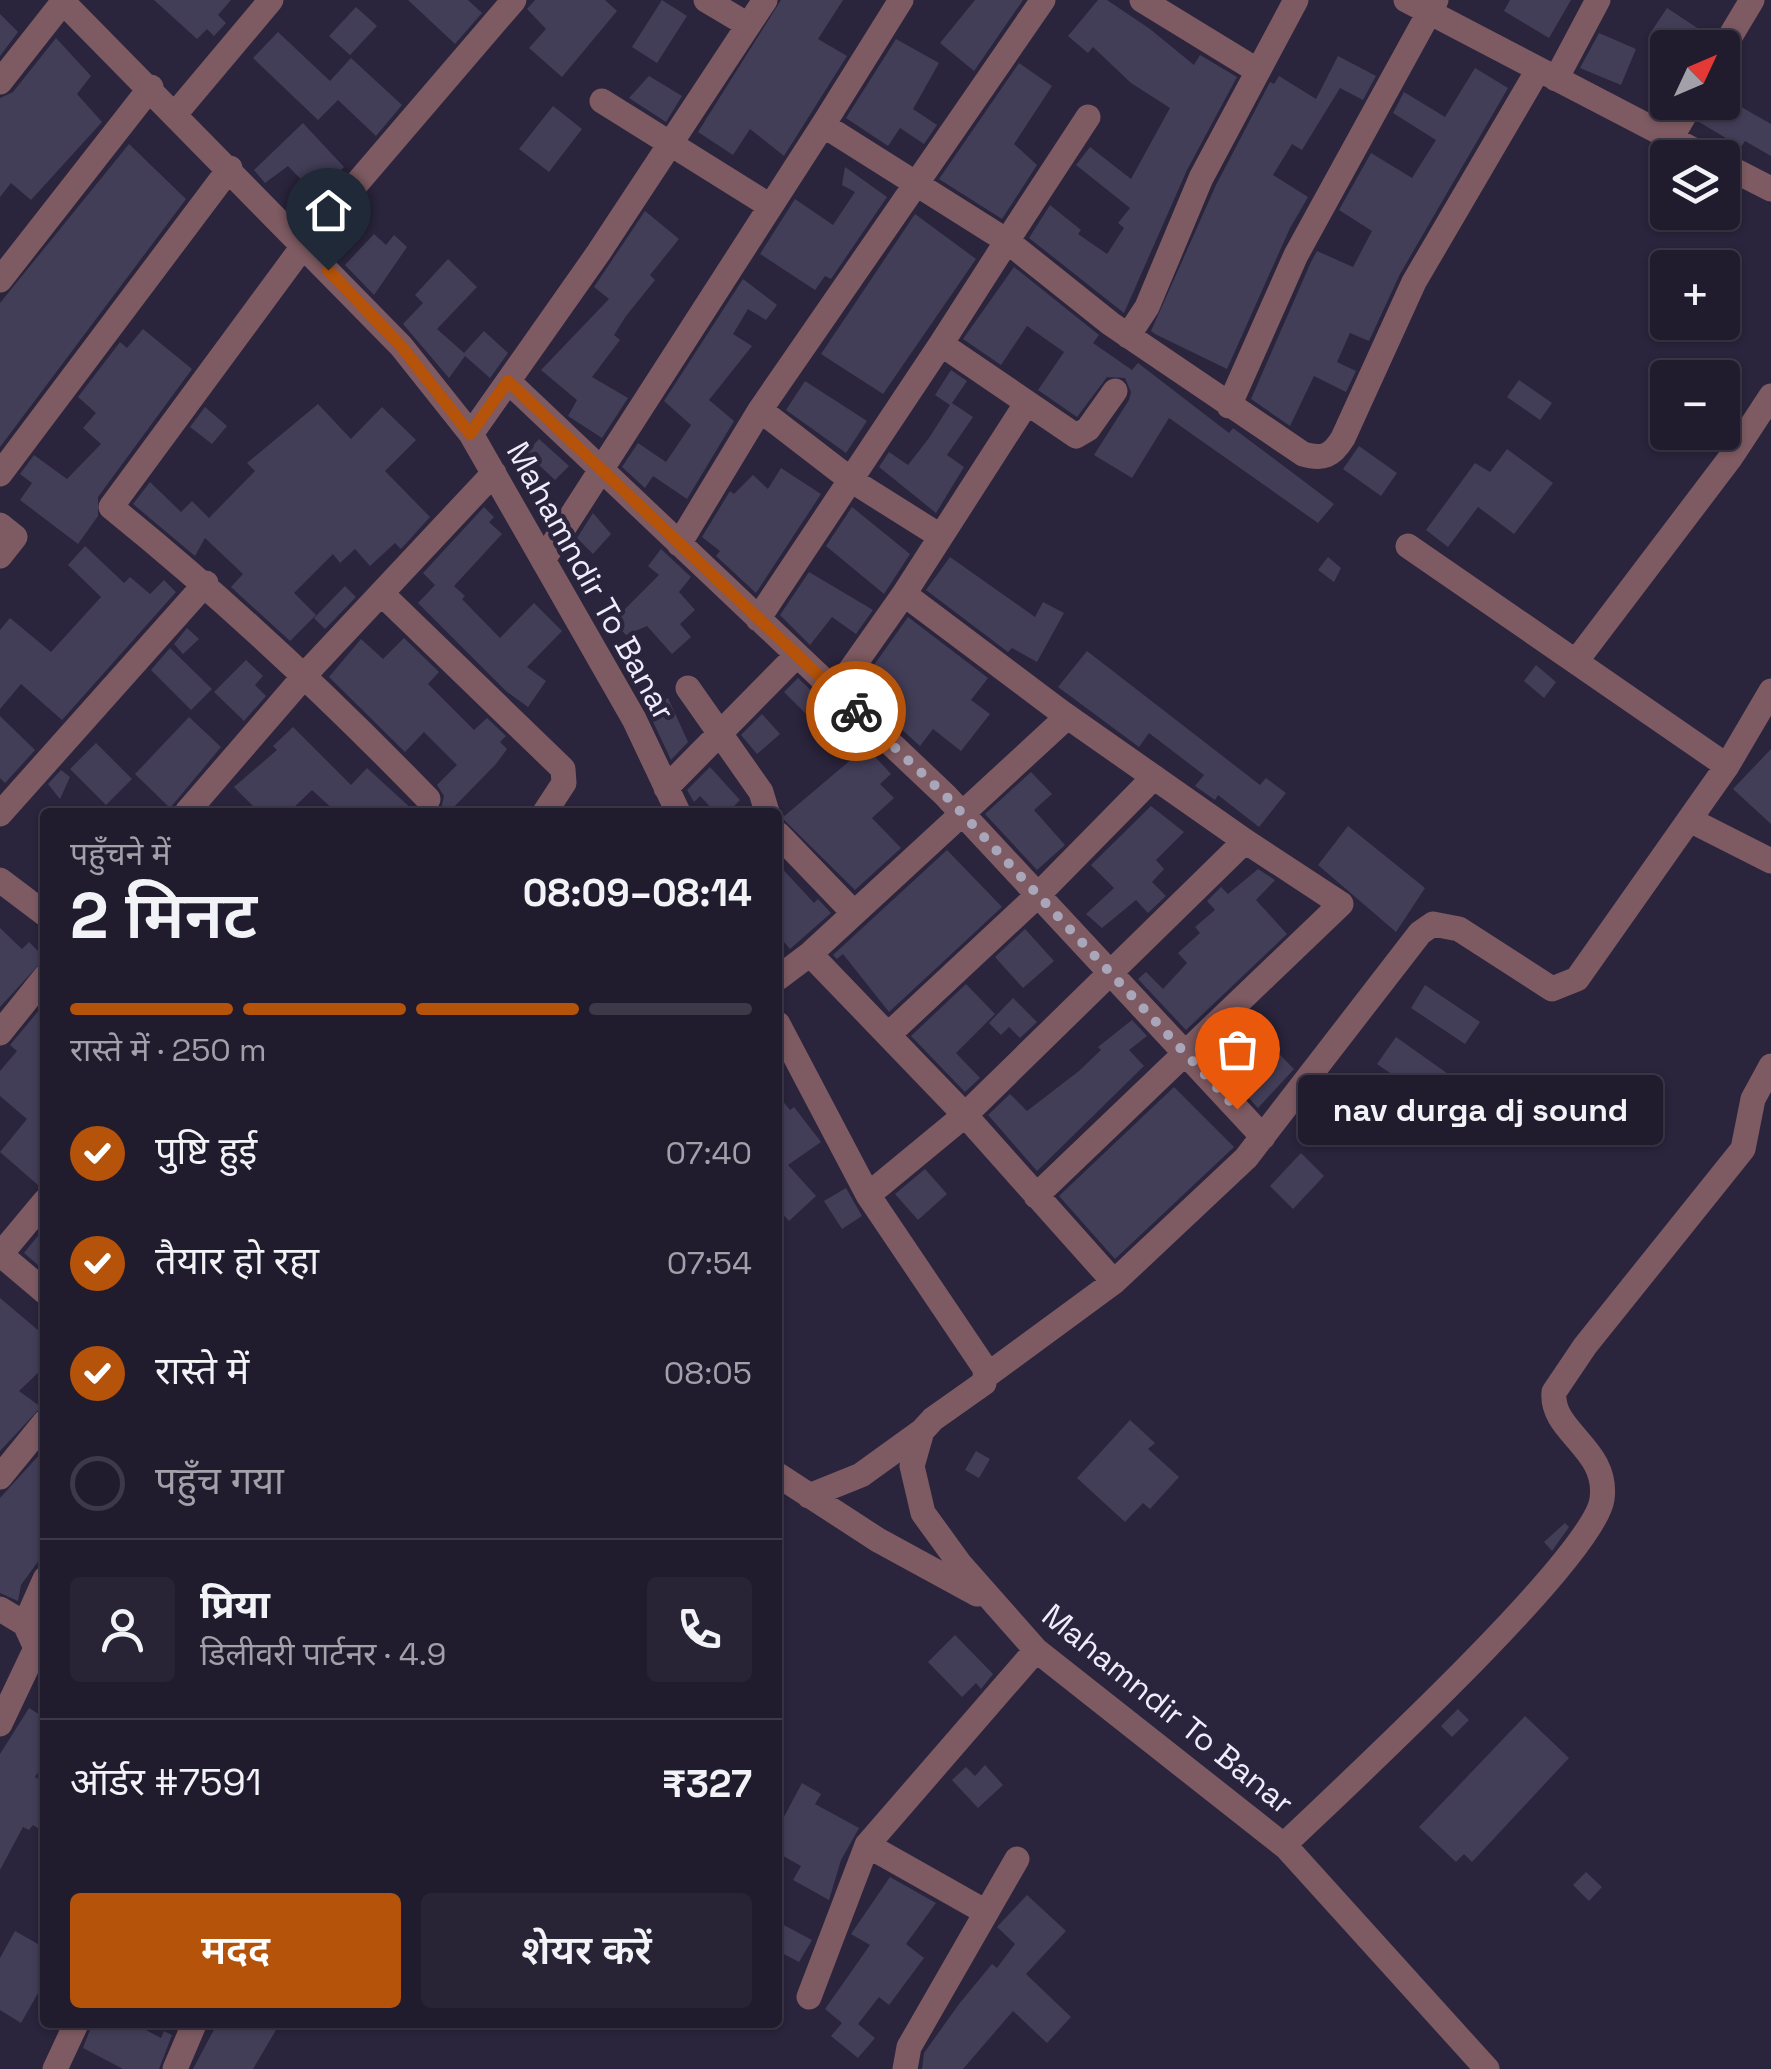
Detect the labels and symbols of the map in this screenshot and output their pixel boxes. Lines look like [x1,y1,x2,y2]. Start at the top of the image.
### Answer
north arrow [1650,30,1740,120]
pin [286,168,371,271]
street label: Mahamndir To Banar [498,435,684,727]
courier [806,661,906,761]
pin [1195,1007,1280,1110]
callout: nav durga dj sound [1297,1074,1662,1144]
street label: Mahamndir To Banar [1034,1595,1302,1823]

